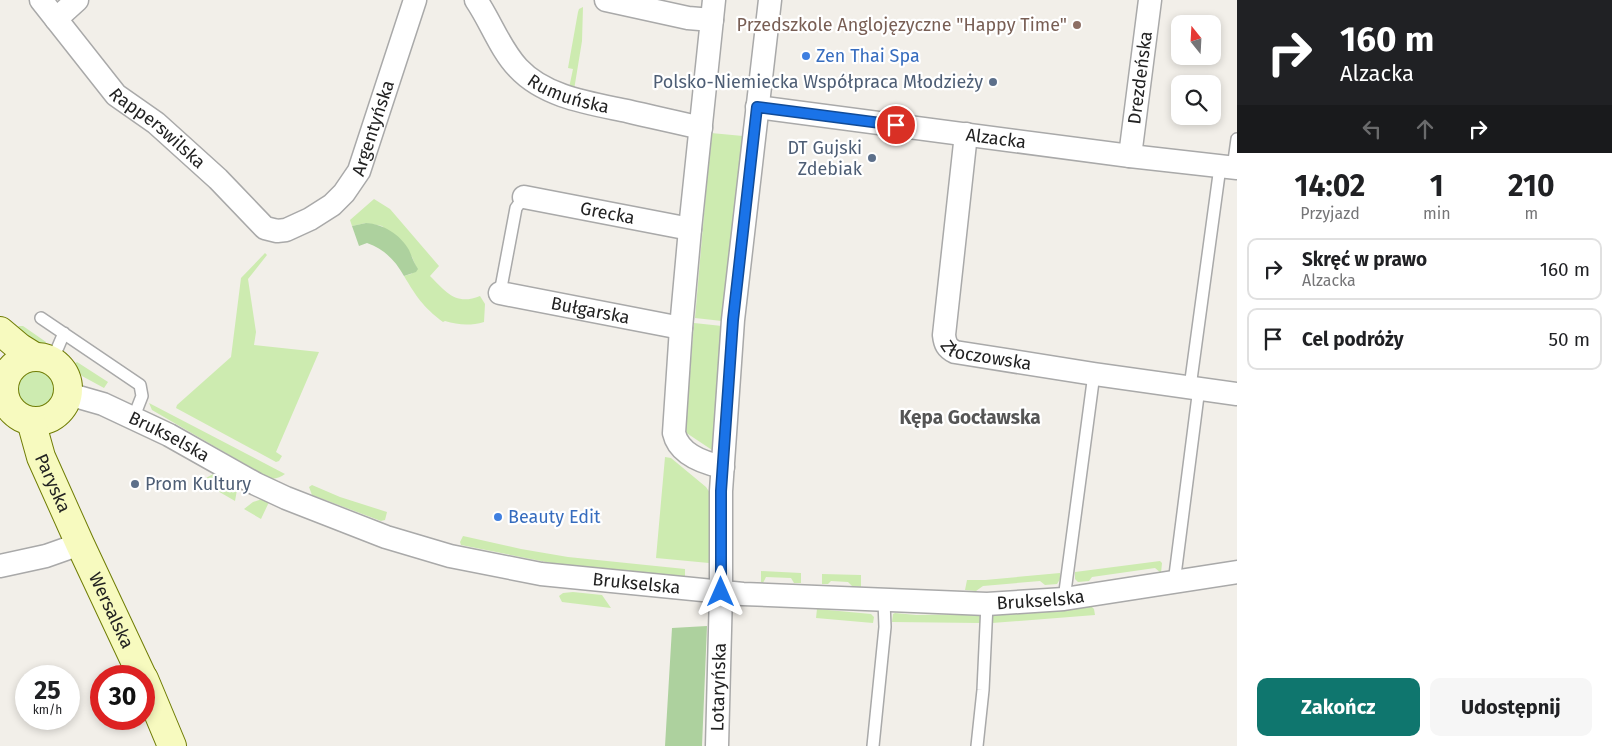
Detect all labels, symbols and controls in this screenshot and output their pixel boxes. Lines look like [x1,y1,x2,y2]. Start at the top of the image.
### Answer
place label: Przedszkole Anglojęzyczne "Happy Time" [737,14,1067,36]
north arrow [1171,15,1221,65]
map controls [1171,15,1221,125]
text: 160 m [1340,18,1434,60]
marker: Przedszkole Anglojęzyczne "Happy Time" [1071,19,1083,31]
icon: right [1257,20,1322,85]
street label: Drezdeńska [1123,30,1157,126]
place label: Zen Thai Spa [816,45,920,67]
marker: Zen Thai Spa [800,50,812,62]
text: Alzacka [1340,60,1414,87]
street label: Rumuńska [523,69,611,118]
place label: Polsko-Niemiecka Współpraca Młodzieży [653,71,983,93]
button: search [1171,75,1221,125]
marker: Polsko-Niemiecka Współpraca Młodzieży [987,76,999,88]
street label: Argentyńska [347,77,399,179]
street label: Rapperswilska [104,84,210,173]
pin [875,104,917,146]
icon: arrive [882,111,910,139]
icon: left [1358,115,1386,143]
icon: ahead [1411,115,1439,143]
icon: right [1464,115,1492,143]
street label: Alzacka [964,124,1027,153]
place label: DT Gujski Zdebiak [787,137,863,180]
marker: DT Gujski Zdebiak [866,152,878,164]
text: 14:02 [1295,168,1365,204]
text: 1 [1430,168,1444,204]
text: 210 [1508,168,1554,204]
street label: Grecka [578,197,637,229]
text: Przyjazd [1300,204,1360,223]
text: min [1423,204,1451,223]
text: m [1524,204,1538,223]
text: Skręć w prawo [1302,248,1427,271]
icon: right [1259,255,1287,283]
text: 160 m [1540,258,1590,281]
text: Alzacka [1302,271,1356,290]
street label: Bułgarska [549,292,632,329]
icon: arrive [1259,325,1287,353]
text: Cel podróży [1302,328,1404,351]
text: 50 m [1549,328,1590,351]
street label: Złoczowska [936,336,1033,375]
district label: Kępa Gocławska [899,406,1041,429]
street label: Brukselska [125,407,213,467]
street label: Paryska [30,450,75,516]
place label: Prom Kultury [145,473,251,495]
marker: Prom Kultury [129,478,141,490]
place label: Beauty Edit [508,506,601,528]
marker: Beauty Edit [492,511,504,523]
position arrow [694,565,746,617]
street label: Brukselska [591,568,681,599]
street label: Wersalska [84,569,138,652]
street label: Brukselska [996,585,1086,614]
street label: Lotaryńska [706,642,731,732]
speed limit sign: 30 [90,665,155,730]
text: 25 [34,676,61,706]
button: Zakończ [1257,678,1420,736]
button: Udostępnij [1430,678,1592,736]
text: km/h [33,703,62,717]

